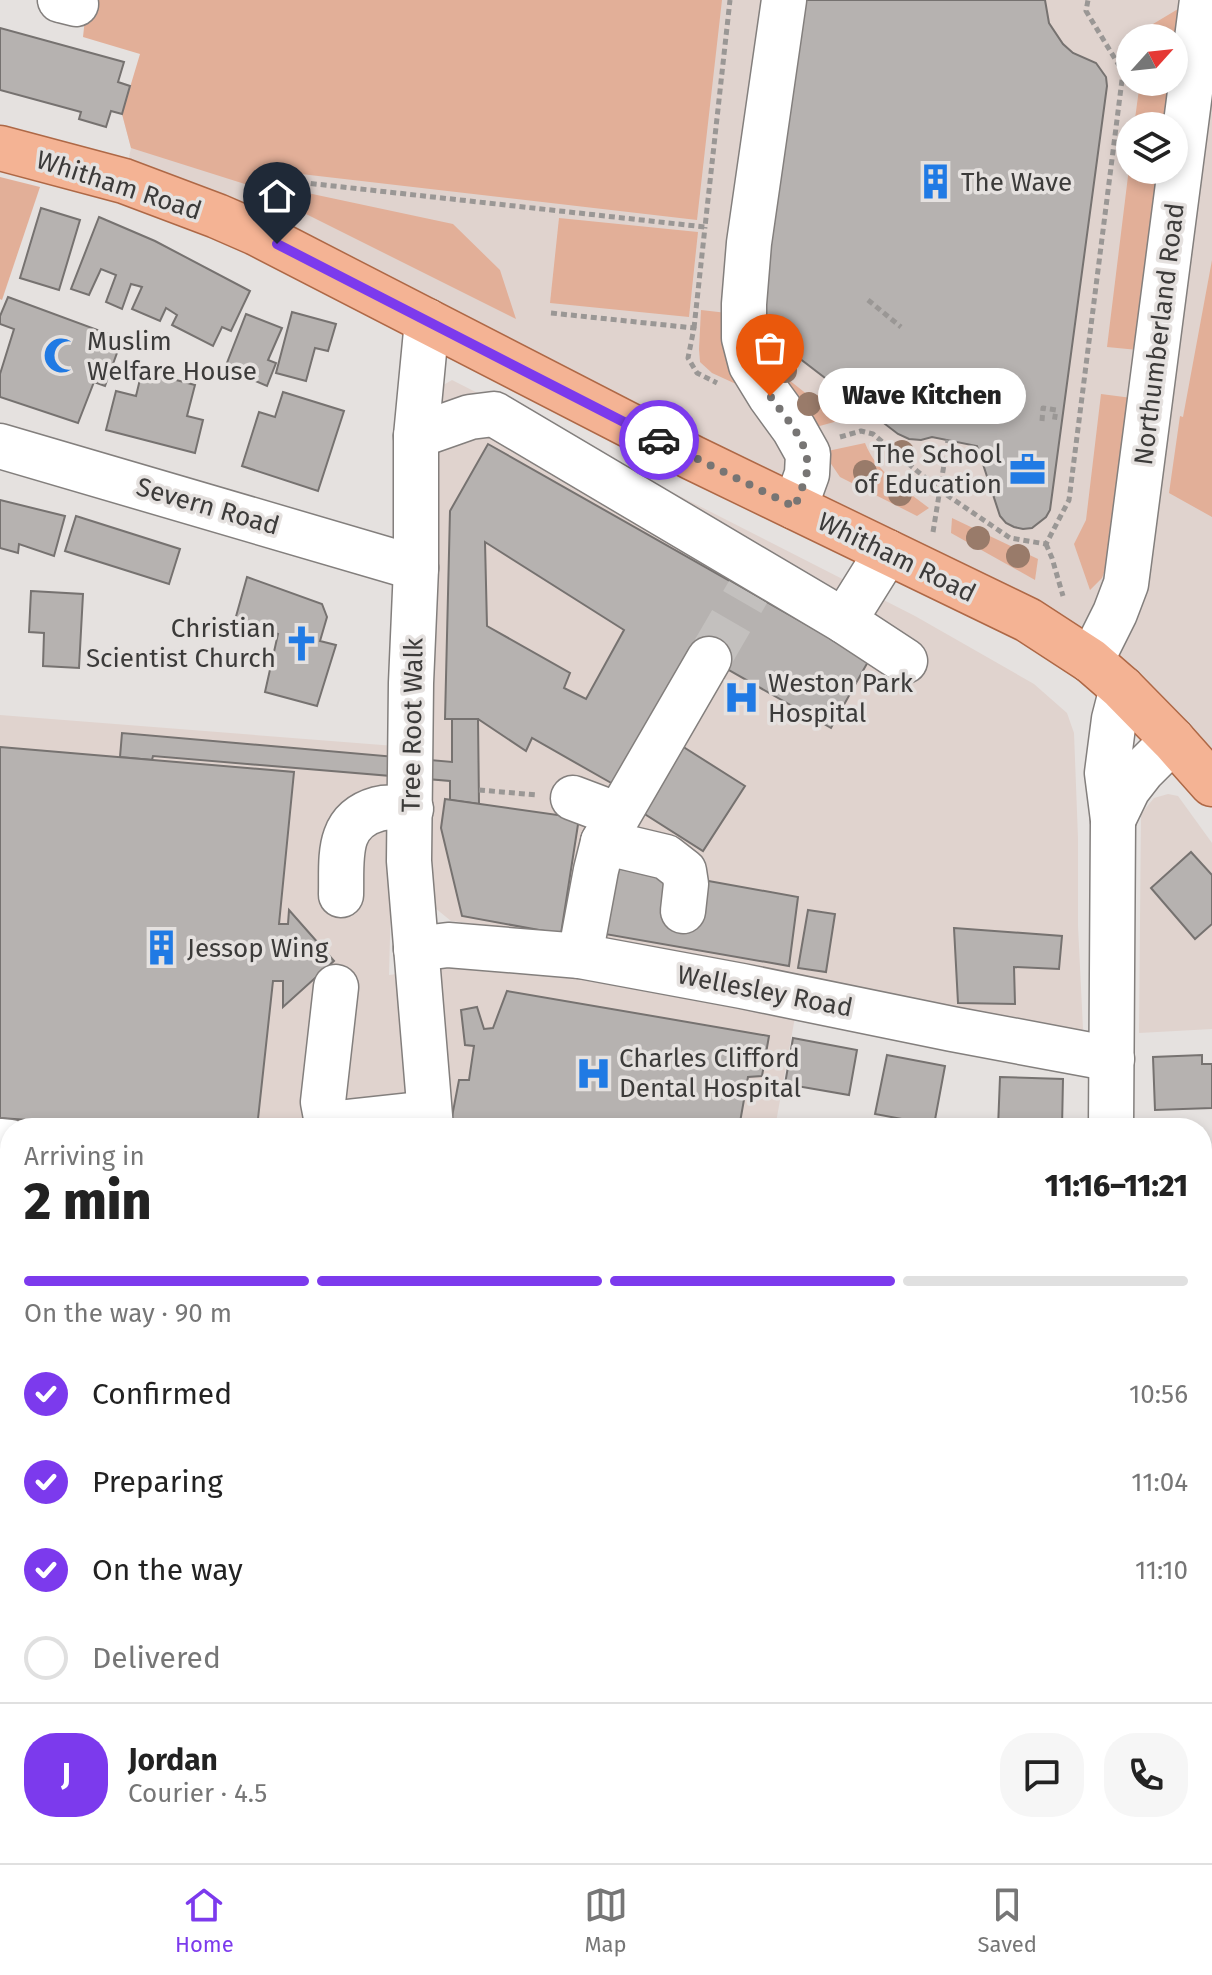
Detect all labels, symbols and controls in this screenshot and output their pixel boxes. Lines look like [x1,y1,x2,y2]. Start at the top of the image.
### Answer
north arrow [1116,24,1188,96]
map controls [1116,24,1188,184]
button: layers [1116,112,1188,184]
street label: Whitham Road [32,144,205,227]
pin [243,162,311,244]
building icon: The Wave [916,163,954,201]
place label: The Wave [961,167,1072,198]
icon: home [255,174,299,218]
street label: Northumberland Road [1128,201,1191,467]
pin [736,314,804,396]
place label: Muslim Welfare House [87,326,257,387]
icon: bag [748,326,792,370]
mosque icon: Muslim Welfare House [42,337,80,375]
callout: Wave Kitchen [818,368,1026,424]
text: Wave Kitchen [842,380,1002,411]
courier [619,400,699,480]
icon: car [637,418,681,462]
place label: The School of Education [854,439,1002,500]
office icon: The School of Education [1009,450,1047,488]
street label: Severn Road [133,471,283,542]
street label: Whitham Road [813,506,981,609]
place label: Christian Scientist Church [86,613,276,674]
church icon: Christian Scientist Church [283,624,321,662]
street label: Tree Root Walk [395,637,430,813]
place label: Weston Park Hospital [768,668,914,729]
hospital icon: Weston Park Hospital [723,679,761,717]
building icon: Jessop Wing [142,929,180,967]
place label: Jessop Wing [187,933,329,964]
street label: Wellesley Road [675,959,855,1024]
place label: Charles Clifford Dental Hospital [619,1043,802,1104]
hospital icon: Charles Clifford Dental Hospital [574,1054,612,1092]
text: Arriving in [24,1141,145,1172]
text: 11:16–11:21 [1045,1168,1188,1204]
text: 2 min [24,1170,151,1233]
text: On the way · 90 m [24,1298,232,1329]
icon: check [24,1372,68,1416]
text: Confirmed [92,1376,232,1412]
text: 10:56 [1129,1379,1188,1410]
icon: check [24,1460,68,1504]
text: Preparing [92,1464,223,1500]
text: 11:04 [1131,1467,1188,1498]
icon: check [24,1548,68,1592]
text: On the way [92,1552,243,1588]
text: 11:10 [1135,1555,1188,1586]
text: Delivered [92,1640,221,1676]
button: chat [1000,1733,1084,1817]
button: phone [1104,1733,1188,1817]
text: Jordan [128,1742,218,1778]
text: J [61,1757,71,1793]
text: Courier · 4.5 [128,1778,267,1809]
tab: Home [175,1883,234,1958]
tab: Map [584,1883,628,1958]
tab: Saved [978,1883,1037,1958]

